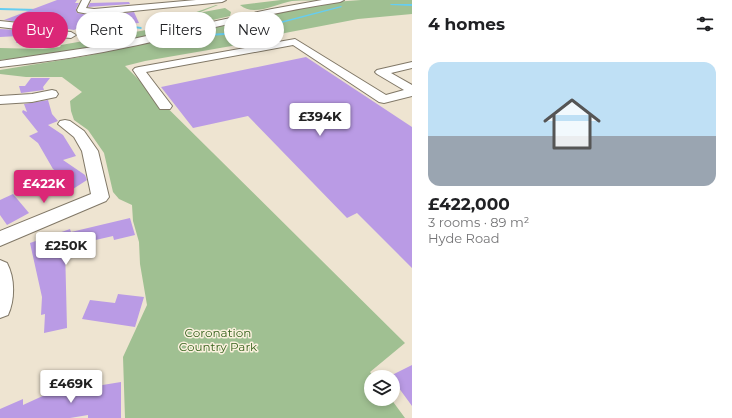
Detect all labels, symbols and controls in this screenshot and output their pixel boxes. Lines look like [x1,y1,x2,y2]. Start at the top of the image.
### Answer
chip: Buy [12,12,68,48]
chip: Rent [76,12,137,48]
chip: Filters [145,12,216,48]
chip: New [224,12,284,48]
icon: filters [694,13,716,35]
text: 4 homes [428,14,505,34]
icon: home [536,88,608,160]
pin: £394K [292,103,348,137]
text: £394K [298,108,342,124]
pin: £422K [16,170,72,204]
text: £422K [23,175,65,191]
text: £422,000 [428,194,510,214]
text: 3 rooms · 89 m² [428,214,529,230]
text: Hyde Road [428,230,499,246]
pin: £250K [38,232,94,266]
text: £250K [45,237,87,253]
park label: Coronation Country Park [179,325,258,354]
pin: £469K [43,370,99,404]
map controls [364,370,400,406]
button: layers [364,370,400,406]
text: £469K [49,375,93,391]

